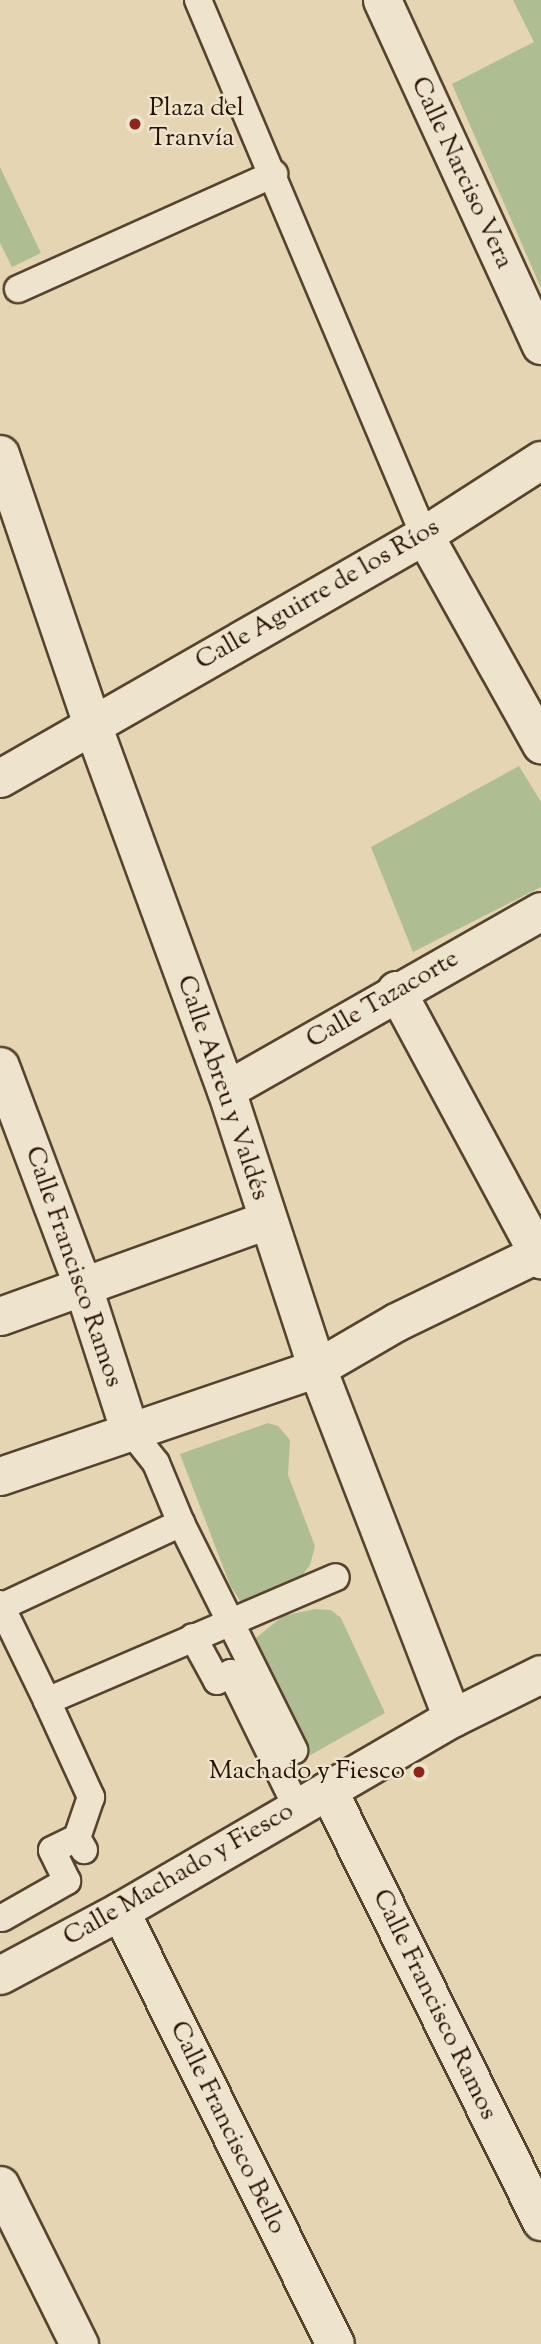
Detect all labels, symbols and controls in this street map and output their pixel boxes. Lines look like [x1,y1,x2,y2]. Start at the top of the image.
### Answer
street label: Calle Narciso Vera [403,72,519,274]
place label: Plaza del Tranvía [149,93,244,154]
marker: Plaza del Tranvía [127,116,143,132]
street label: Calle Aguirre de los Ríos [190,512,446,678]
street label: Calle Tazacorte [301,944,465,1056]
street label: Calle Abreu y Valdés [169,972,275,1204]
street label: Calle Francisco Ramos [17,1143,129,1391]
place label: Machado y Fiesco [209,1756,405,1788]
marker: Machado y Fiesco [411,1764,427,1780]
street label: Calle Machado y Fiesco [58,1796,300,1954]
street label: Calle Francisco Ramos [365,1885,503,2125]
street label: Calle Francisco Bello [162,2016,292,2240]

